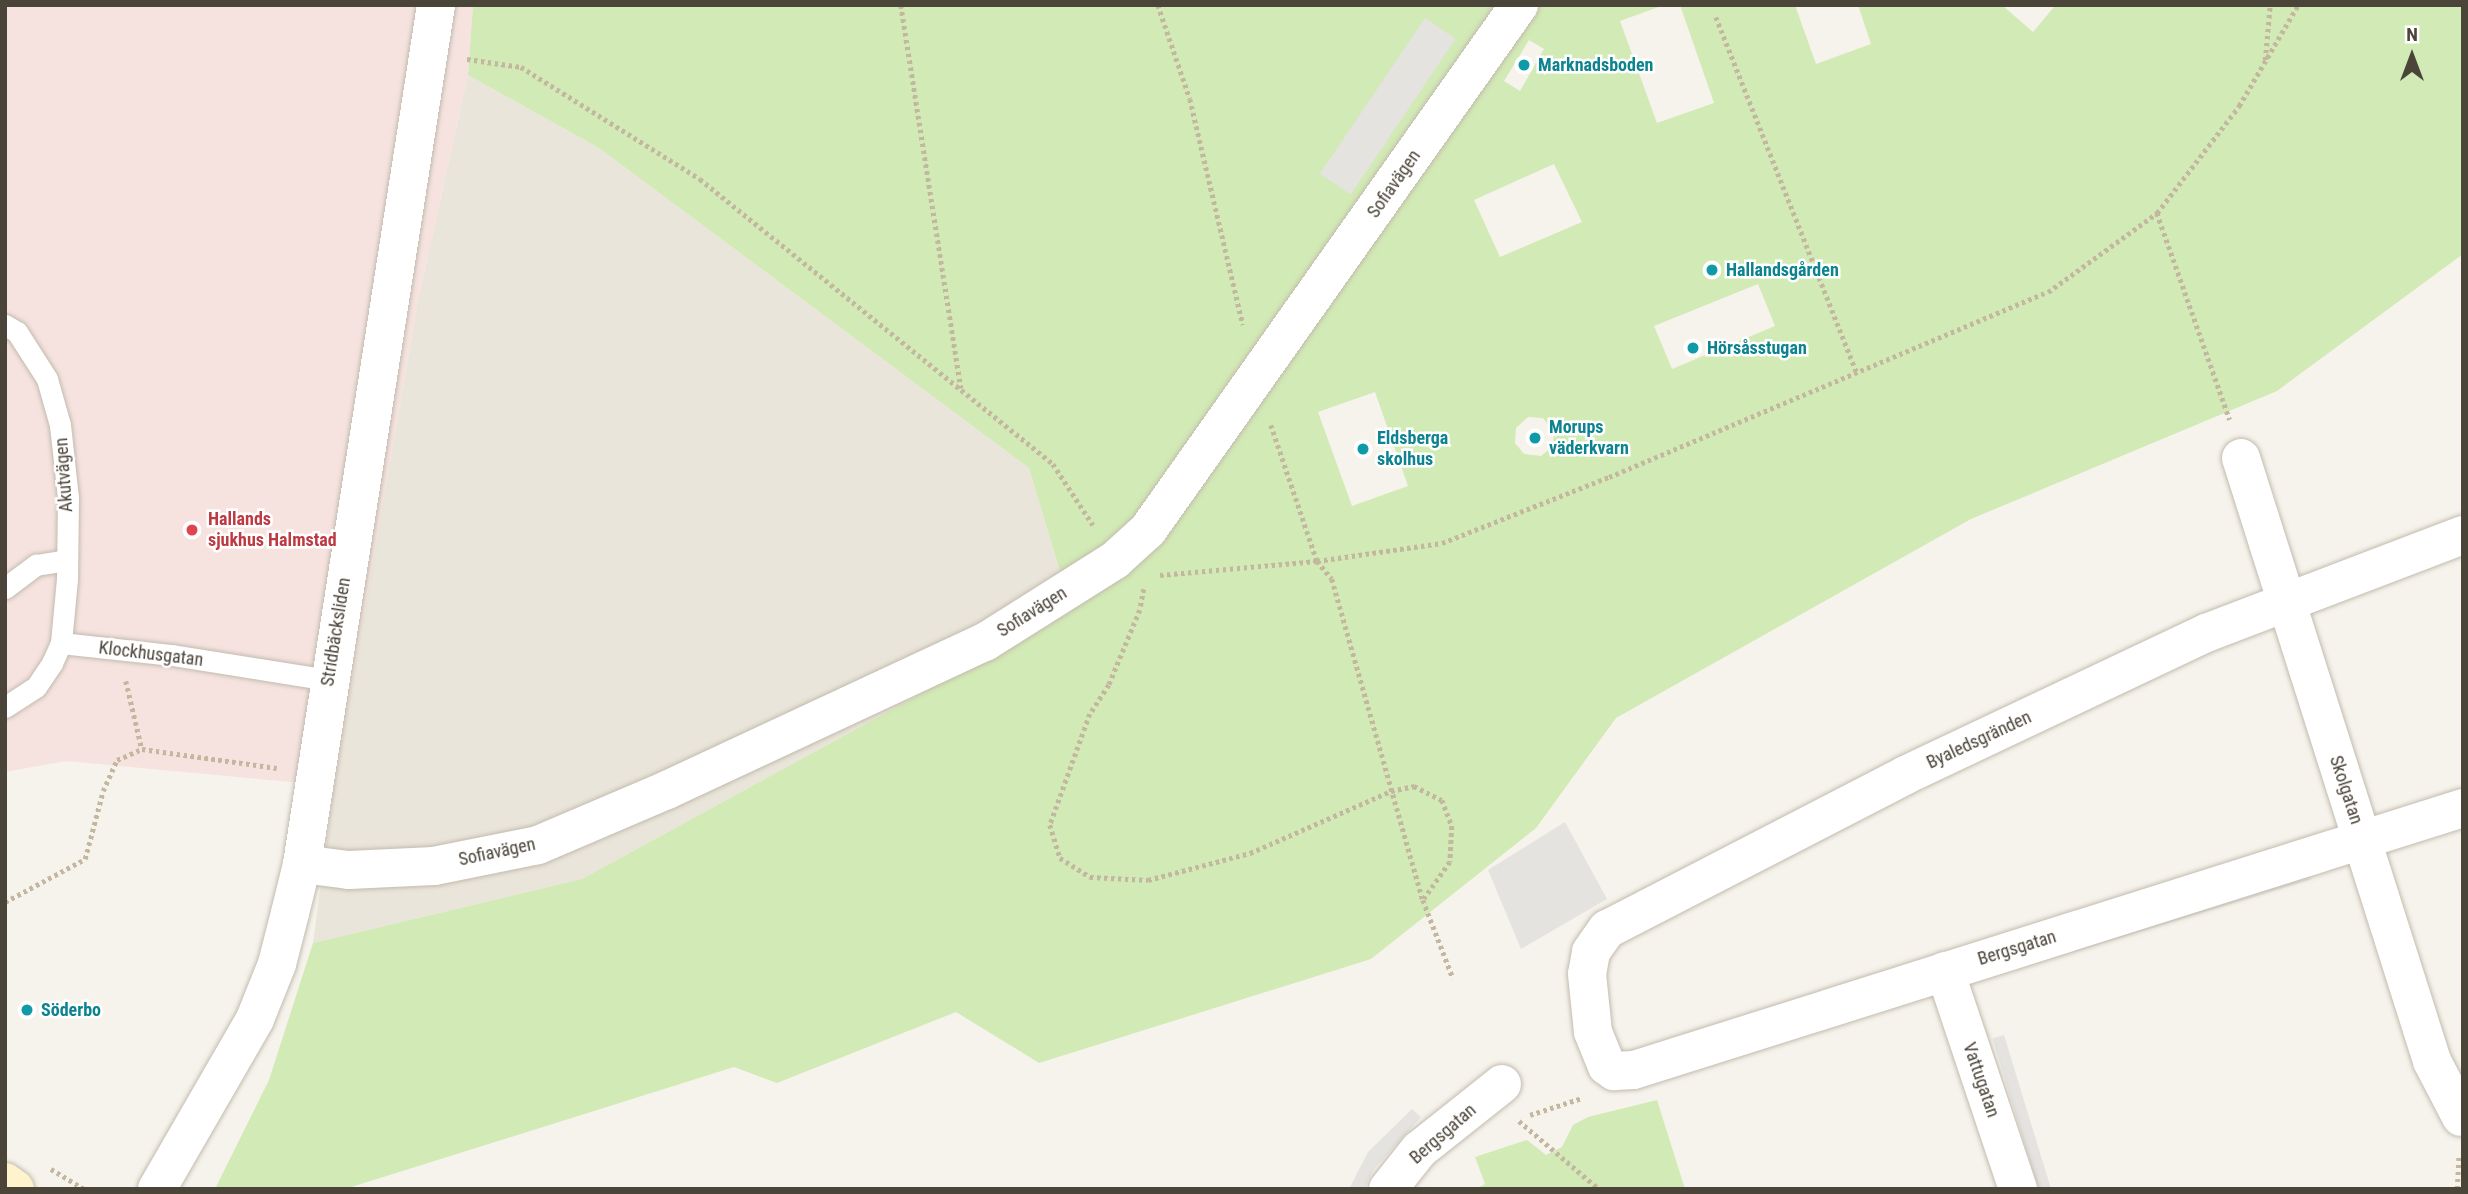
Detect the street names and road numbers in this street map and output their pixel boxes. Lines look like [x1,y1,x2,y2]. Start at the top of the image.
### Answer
street label: Sofiavägen [1363,146,1425,222]
street label: Akutvägen [51,437,77,513]
street label: Stridbäcksliden [317,576,355,688]
street label: Sofiavägen [993,582,1071,642]
street label: Klockhusgatan [97,637,205,671]
street label: Byaledsgränden [1923,706,2035,774]
street label: Skolgatan [2325,753,2367,827]
street label: Sofiavägen [457,833,537,871]
street label: Bergsgatan [1975,926,2059,970]
street label: Vattugatan [1958,1040,2004,1120]
street label: Bergsgatan [1405,1099,1481,1169]

